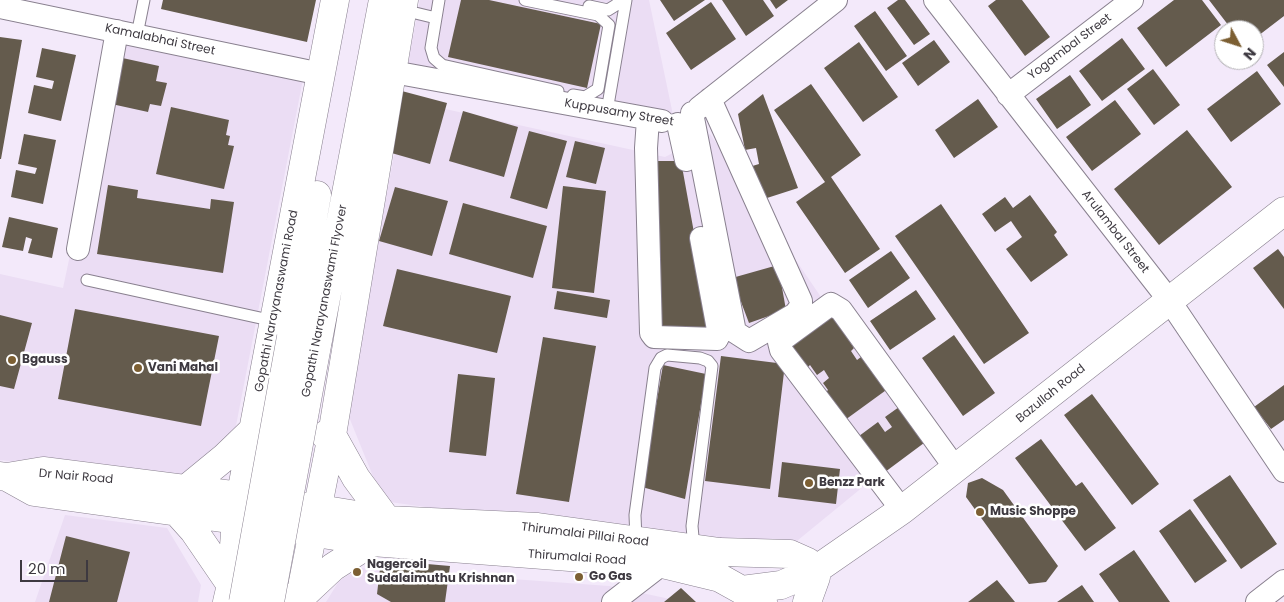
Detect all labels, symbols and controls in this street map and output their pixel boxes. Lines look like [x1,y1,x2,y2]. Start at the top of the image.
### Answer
street label: Yogambal Street [1025,11,1115,83]
north arrow [1214,20,1264,70]
street label: Kamalabhai Street [104,21,216,59]
text: N [1239,44,1261,64]
street label: Kuppusamy Street [563,96,675,130]
street label: Arulambal Street [1078,188,1152,276]
street label: Gopathi Narayanaswami Flyover [299,203,351,399]
street label: Gopathi Narayanaswami Road [252,209,302,393]
place label: Bgauss [22,353,68,367]
marker: Bgauss [6,354,18,366]
place label: Vani Mahal [148,361,218,375]
marker: Vani Mahal [132,362,144,374]
street label: Bazullah Road [1014,362,1088,426]
street label: Dr Nair Road [38,467,114,487]
place label: Benzz Park [819,476,885,490]
marker: Benzz Park [803,477,815,489]
place label: Music Shoppe [990,505,1076,519]
marker: Music Shoppe [974,506,986,518]
street label: Thirumalai Pillai Road [520,520,650,550]
street label: Thirumalai Road [528,547,626,569]
scale bar [22,550,90,582]
text: 20 m [28,558,66,579]
place label: Nagercoil Sudalaimuthu Krishnan [367,558,515,586]
marker: Nagercoil Sudalaimuthu Krishnan [351,566,363,578]
place label: Go Gas [589,570,632,584]
marker: Go Gas [573,571,585,583]

